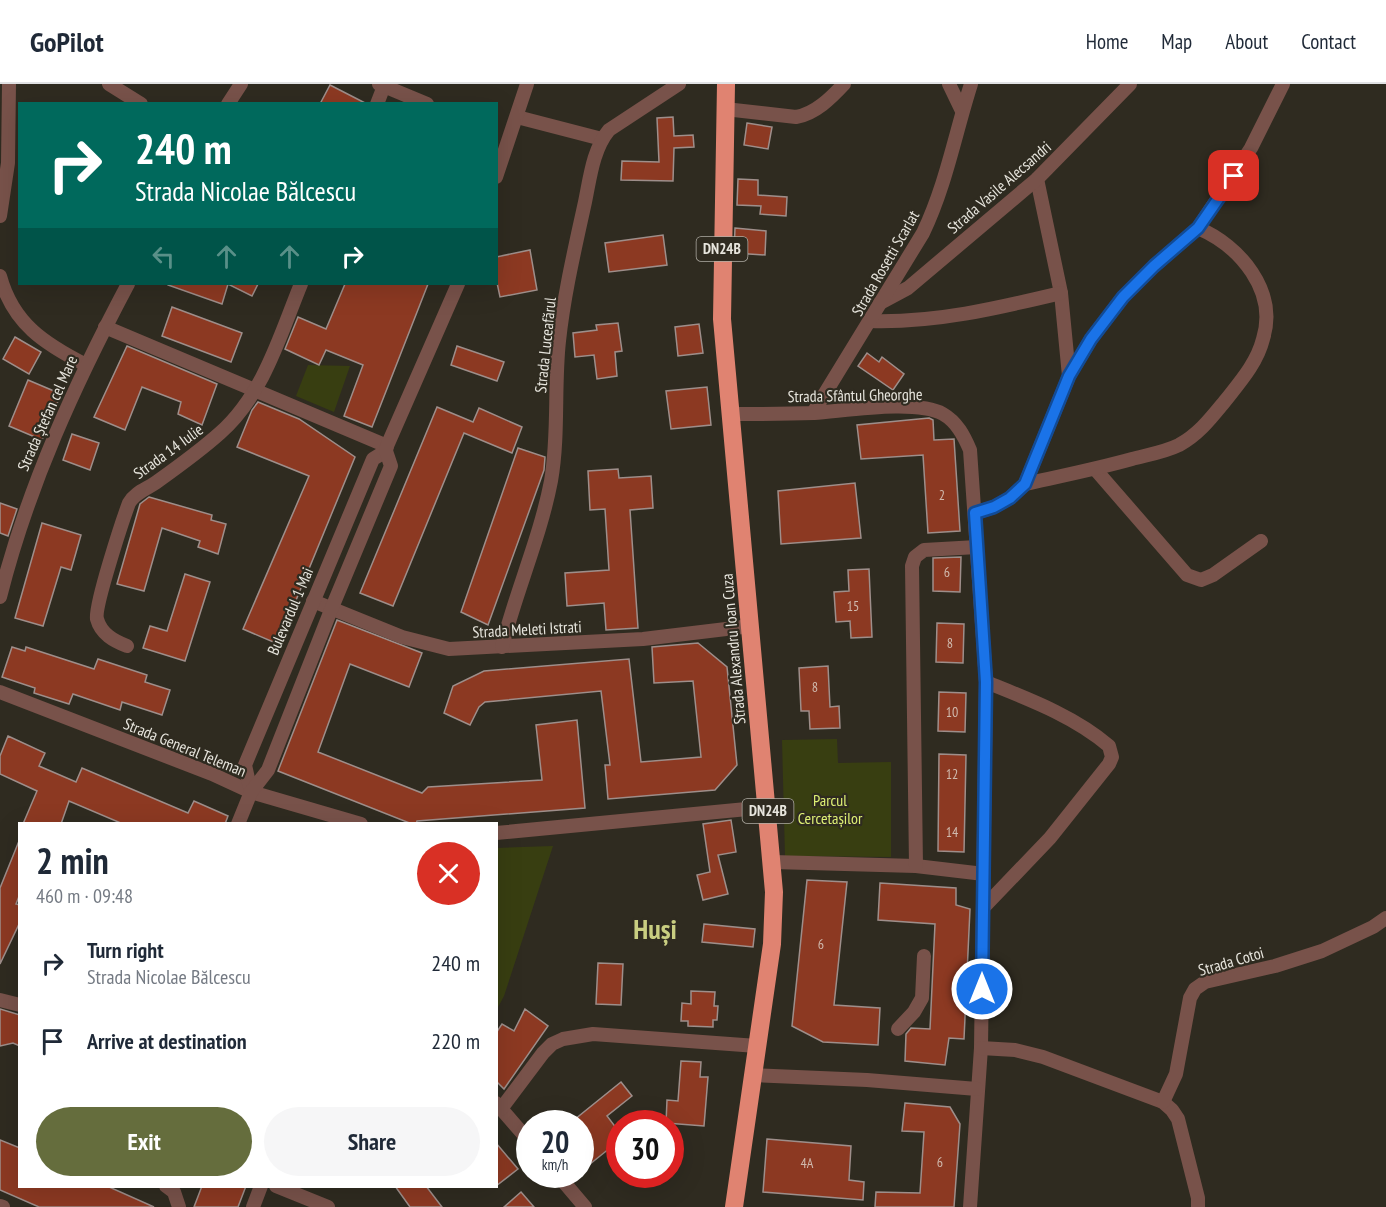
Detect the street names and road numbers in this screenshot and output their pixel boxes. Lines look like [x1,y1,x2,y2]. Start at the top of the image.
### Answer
street label: Strada Vasile Alecsandri [943,137,1055,237]
street label: Strada Rosetti Scarlat [847,206,924,319]
road number: DN24B [696,237,748,261]
street label: Strada Luceafărul [530,296,560,394]
street label: Strada Ștefan cel Mare [13,352,81,474]
street label: Strada Sfântul Gheorghe [787,384,923,406]
street label: Strada 14 Iulie [129,419,207,483]
street label: Bulevardul 1 Mai [263,564,317,658]
street label: Strada Alexandru Ioan Cuza [716,573,750,725]
street label: Strada Meleti Istrati [472,616,582,642]
street label: Strada General Teleman [121,713,249,781]
road number: DN24B [742,799,794,823]
street label: Strada Cotoi [1196,942,1266,980]

